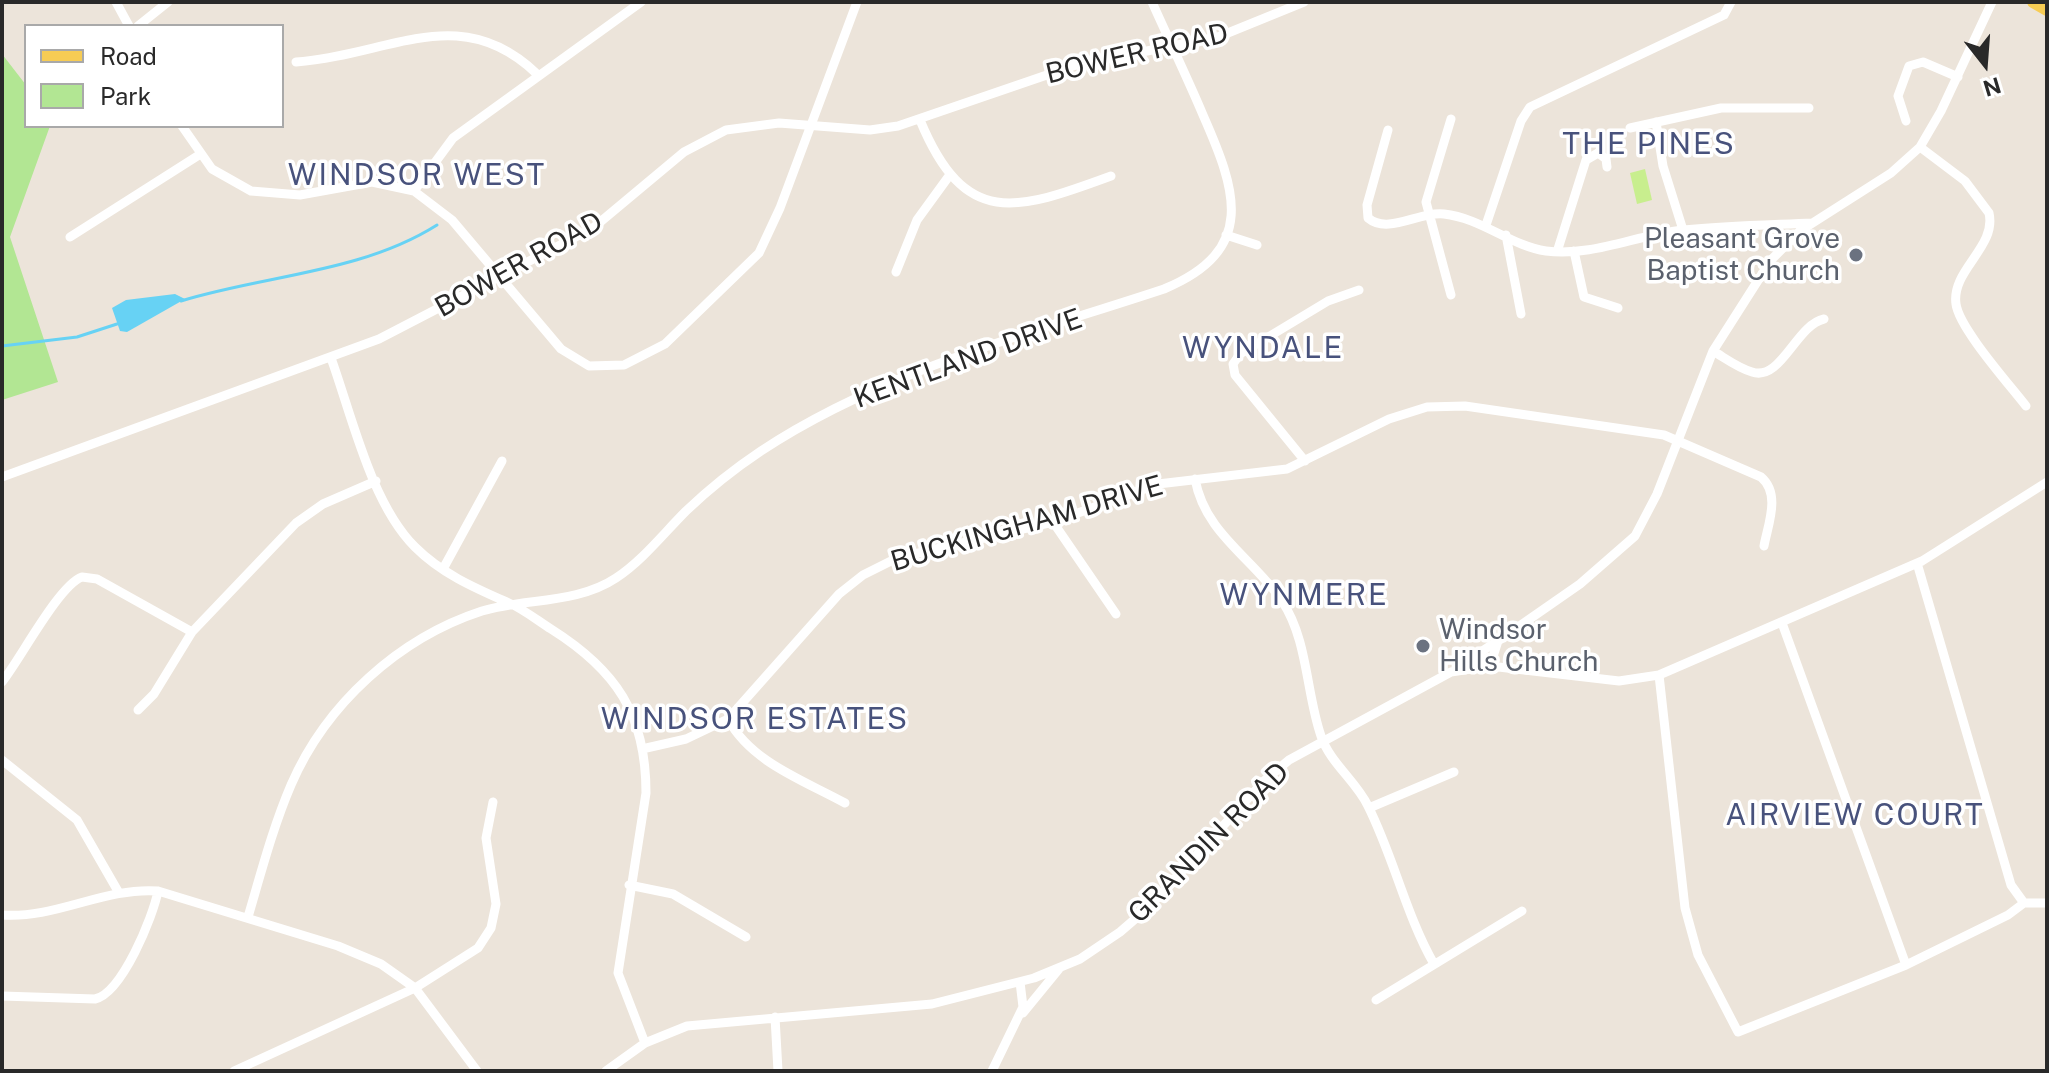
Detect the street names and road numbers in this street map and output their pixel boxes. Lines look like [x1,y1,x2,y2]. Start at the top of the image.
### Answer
street label: BOWER ROAD [1042,17,1232,91]
street label: BOWER ROAD [429,205,609,325]
street label: KENTLAND DRIVE [849,302,1087,416]
street label: BUCKINGHAM DRIVE [887,469,1167,579]
street label: GRANDIN ROAD [1122,756,1296,930]

